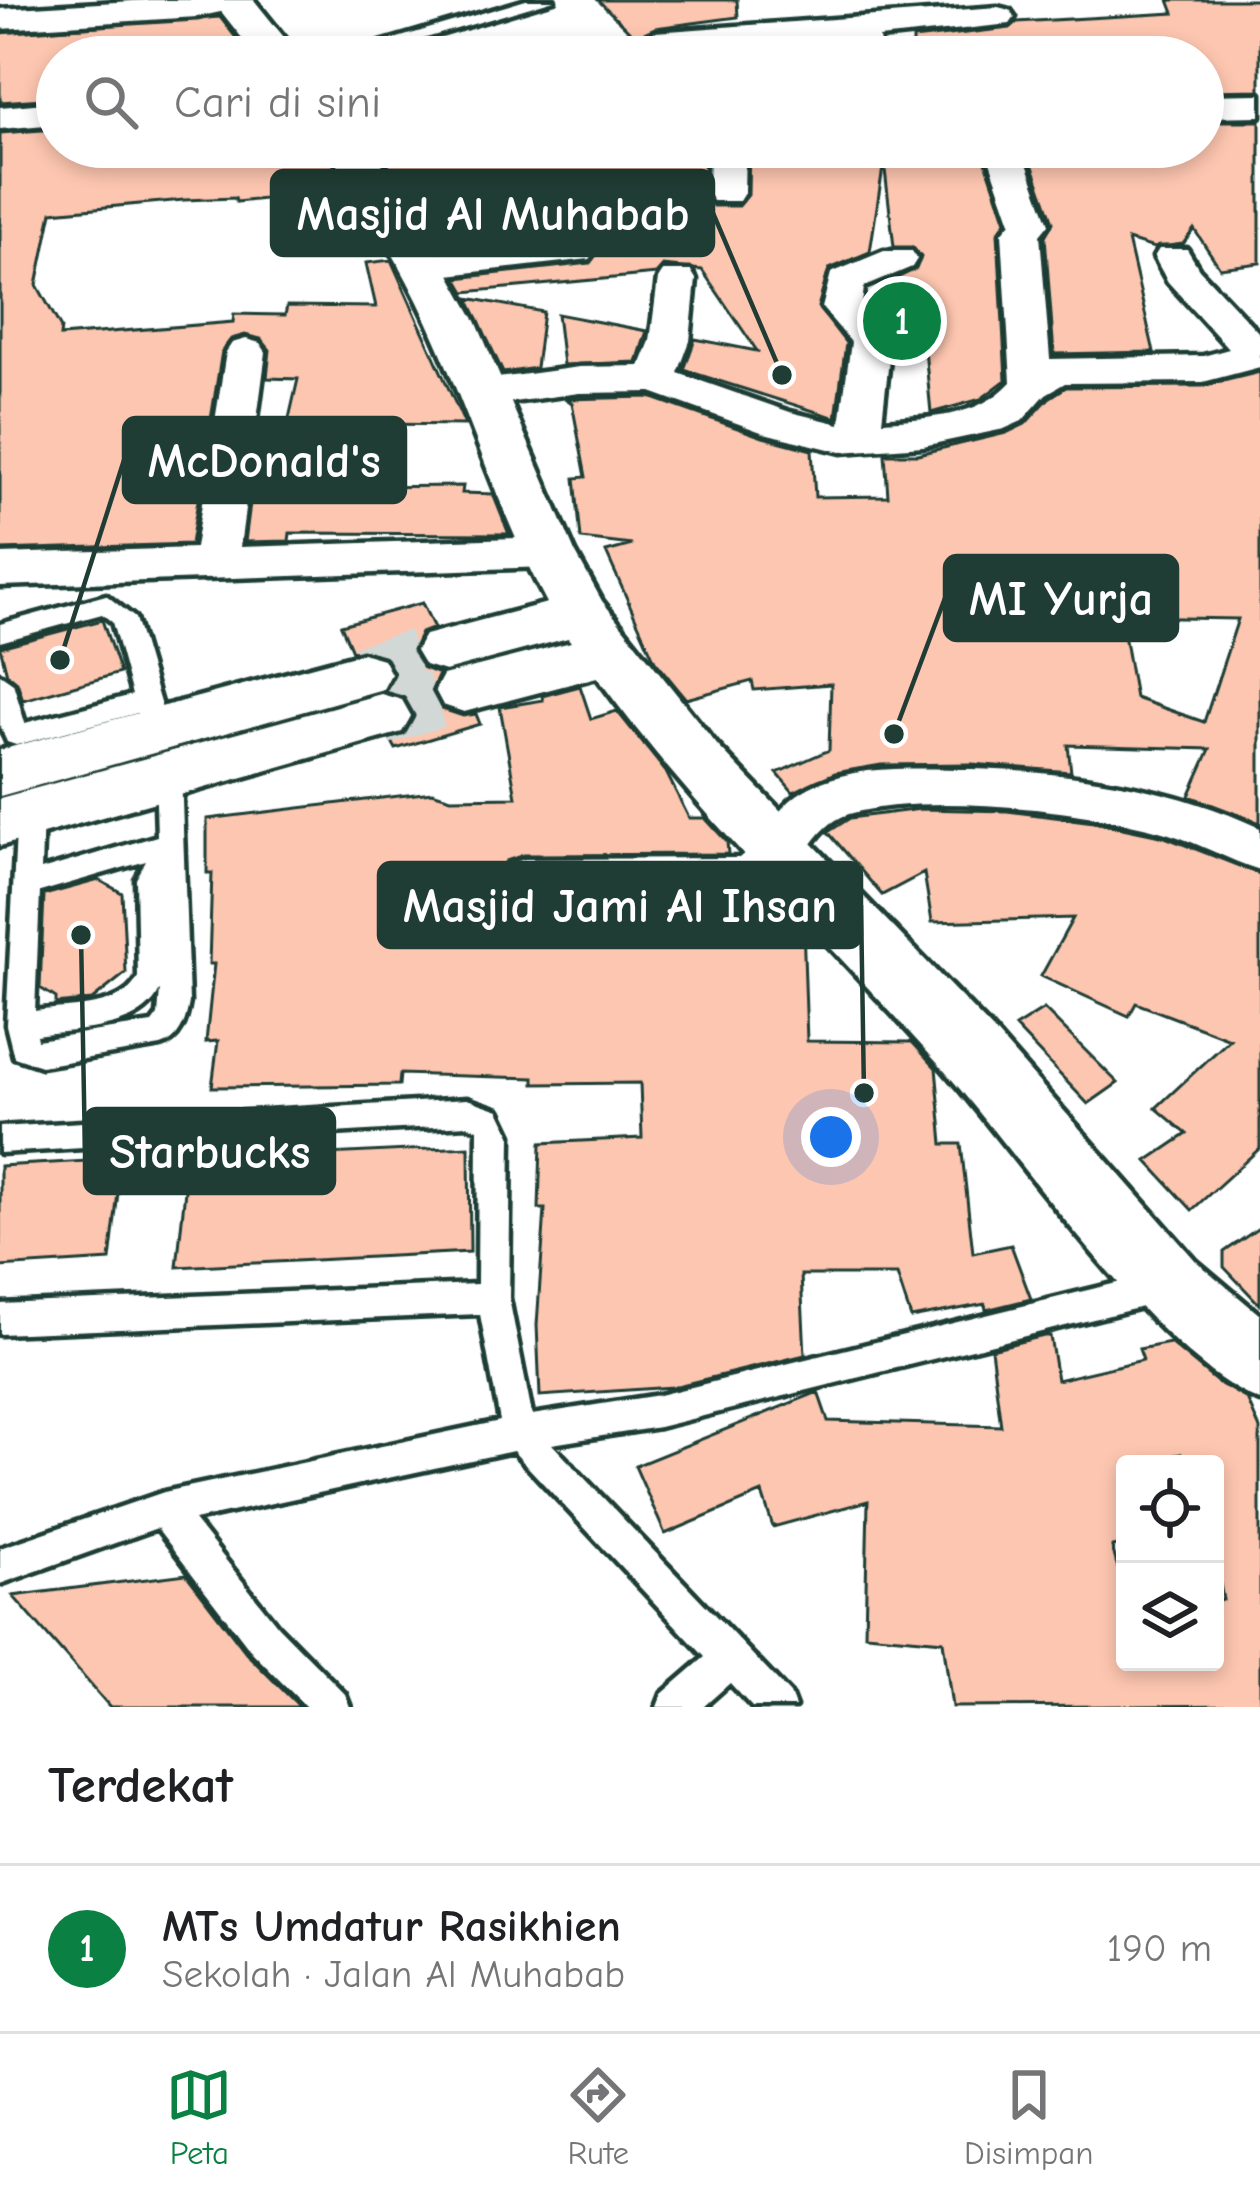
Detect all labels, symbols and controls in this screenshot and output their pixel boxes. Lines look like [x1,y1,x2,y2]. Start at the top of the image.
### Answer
search box [36,36,1224,168]
icon: search [78,69,144,135]
text: Cari di sini [174,76,381,128]
callout: Masjid Al Muhabab [272,171,713,255]
text: Masjid Al Muhabab [297,187,689,242]
pin: 1 [863,276,941,366]
callout: McDonald's [124,418,405,502]
text: McDonald's [147,434,381,489]
callout: MI Yurja [945,556,1177,640]
text: MI Yurja [969,572,1153,627]
callout: Masjid Jami Al Ihsan [379,863,861,947]
text: Masjid Jami Al Ihsan [403,879,837,934]
your location [801,1107,861,1167]
callout: Starbucks [85,1109,334,1193]
text: Starbucks [110,1125,310,1180]
map controls [1116,1455,1224,1671]
button: locate [1116,1455,1224,1563]
button: layers [1116,1563,1224,1671]
text: Terdekat [48,1756,233,1815]
text: MTs Umdatur Rasikhien [162,1900,621,1952]
text: 1 [79,1926,95,1971]
text: 190 m [1107,1926,1212,1971]
text: Sekolah · Jalan Al Muhabab [162,1952,625,1997]
tab: Peta [166,2062,232,2172]
tab: Rute [565,2062,631,2172]
tab: Disimpan [964,2062,1094,2172]

